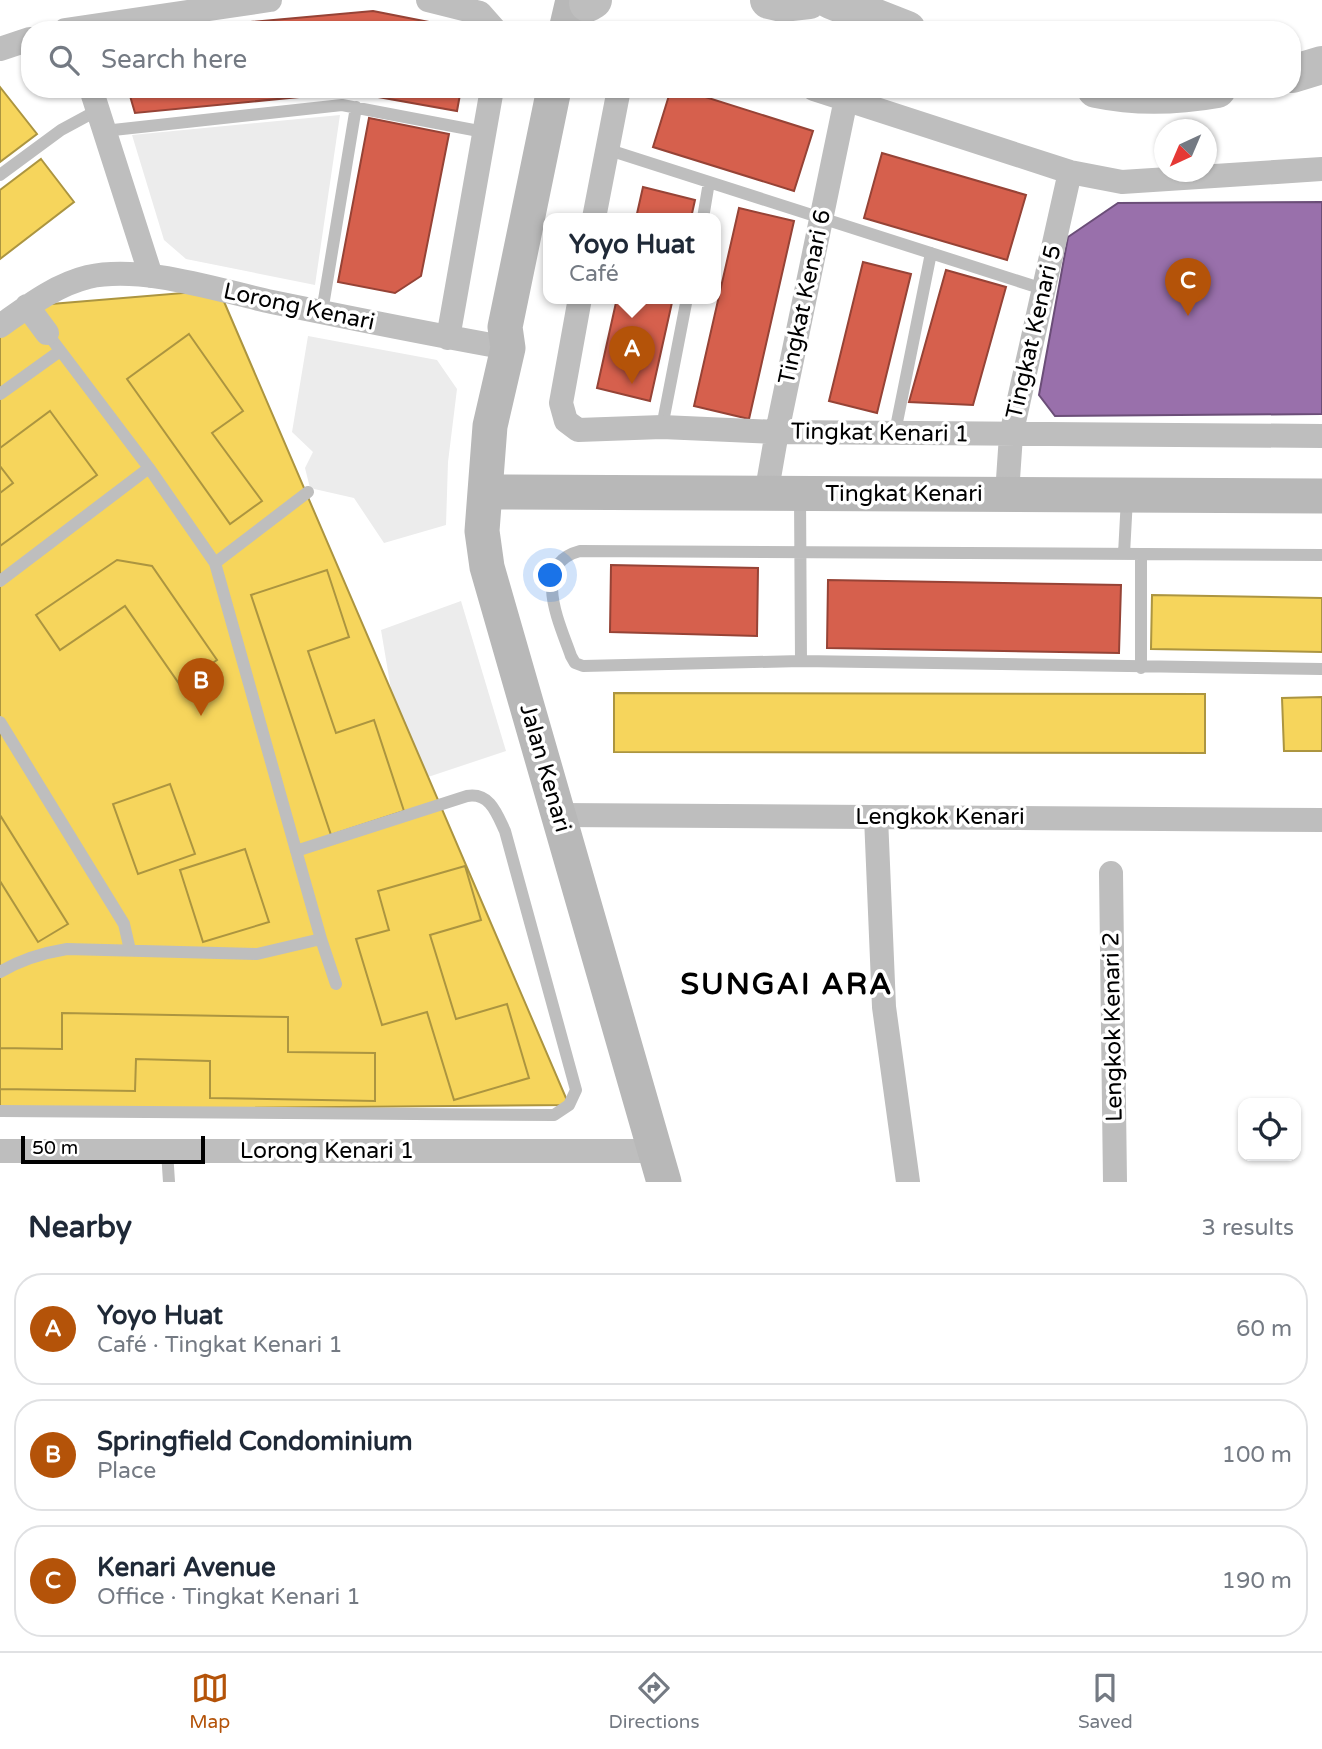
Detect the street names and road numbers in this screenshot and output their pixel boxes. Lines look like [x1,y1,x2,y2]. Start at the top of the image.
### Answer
street label: Tingkat Kenari 6 [773,207,837,387]
street label: Tingkat Kenari 5 [1000,242,1068,422]
street label: Lorong Kenari [221,277,377,337]
street label: Tingkat Kenari 1 [791,417,969,449]
street label: Tingkat Kenari [825,480,983,508]
street label: Jalan Kenari [513,701,577,835]
street label: Lengkok Kenari [855,803,1025,831]
street label: Lengkok Kenari 2 [1097,932,1129,1122]
street label: Lorong Kenari 1 [240,1137,414,1165]

